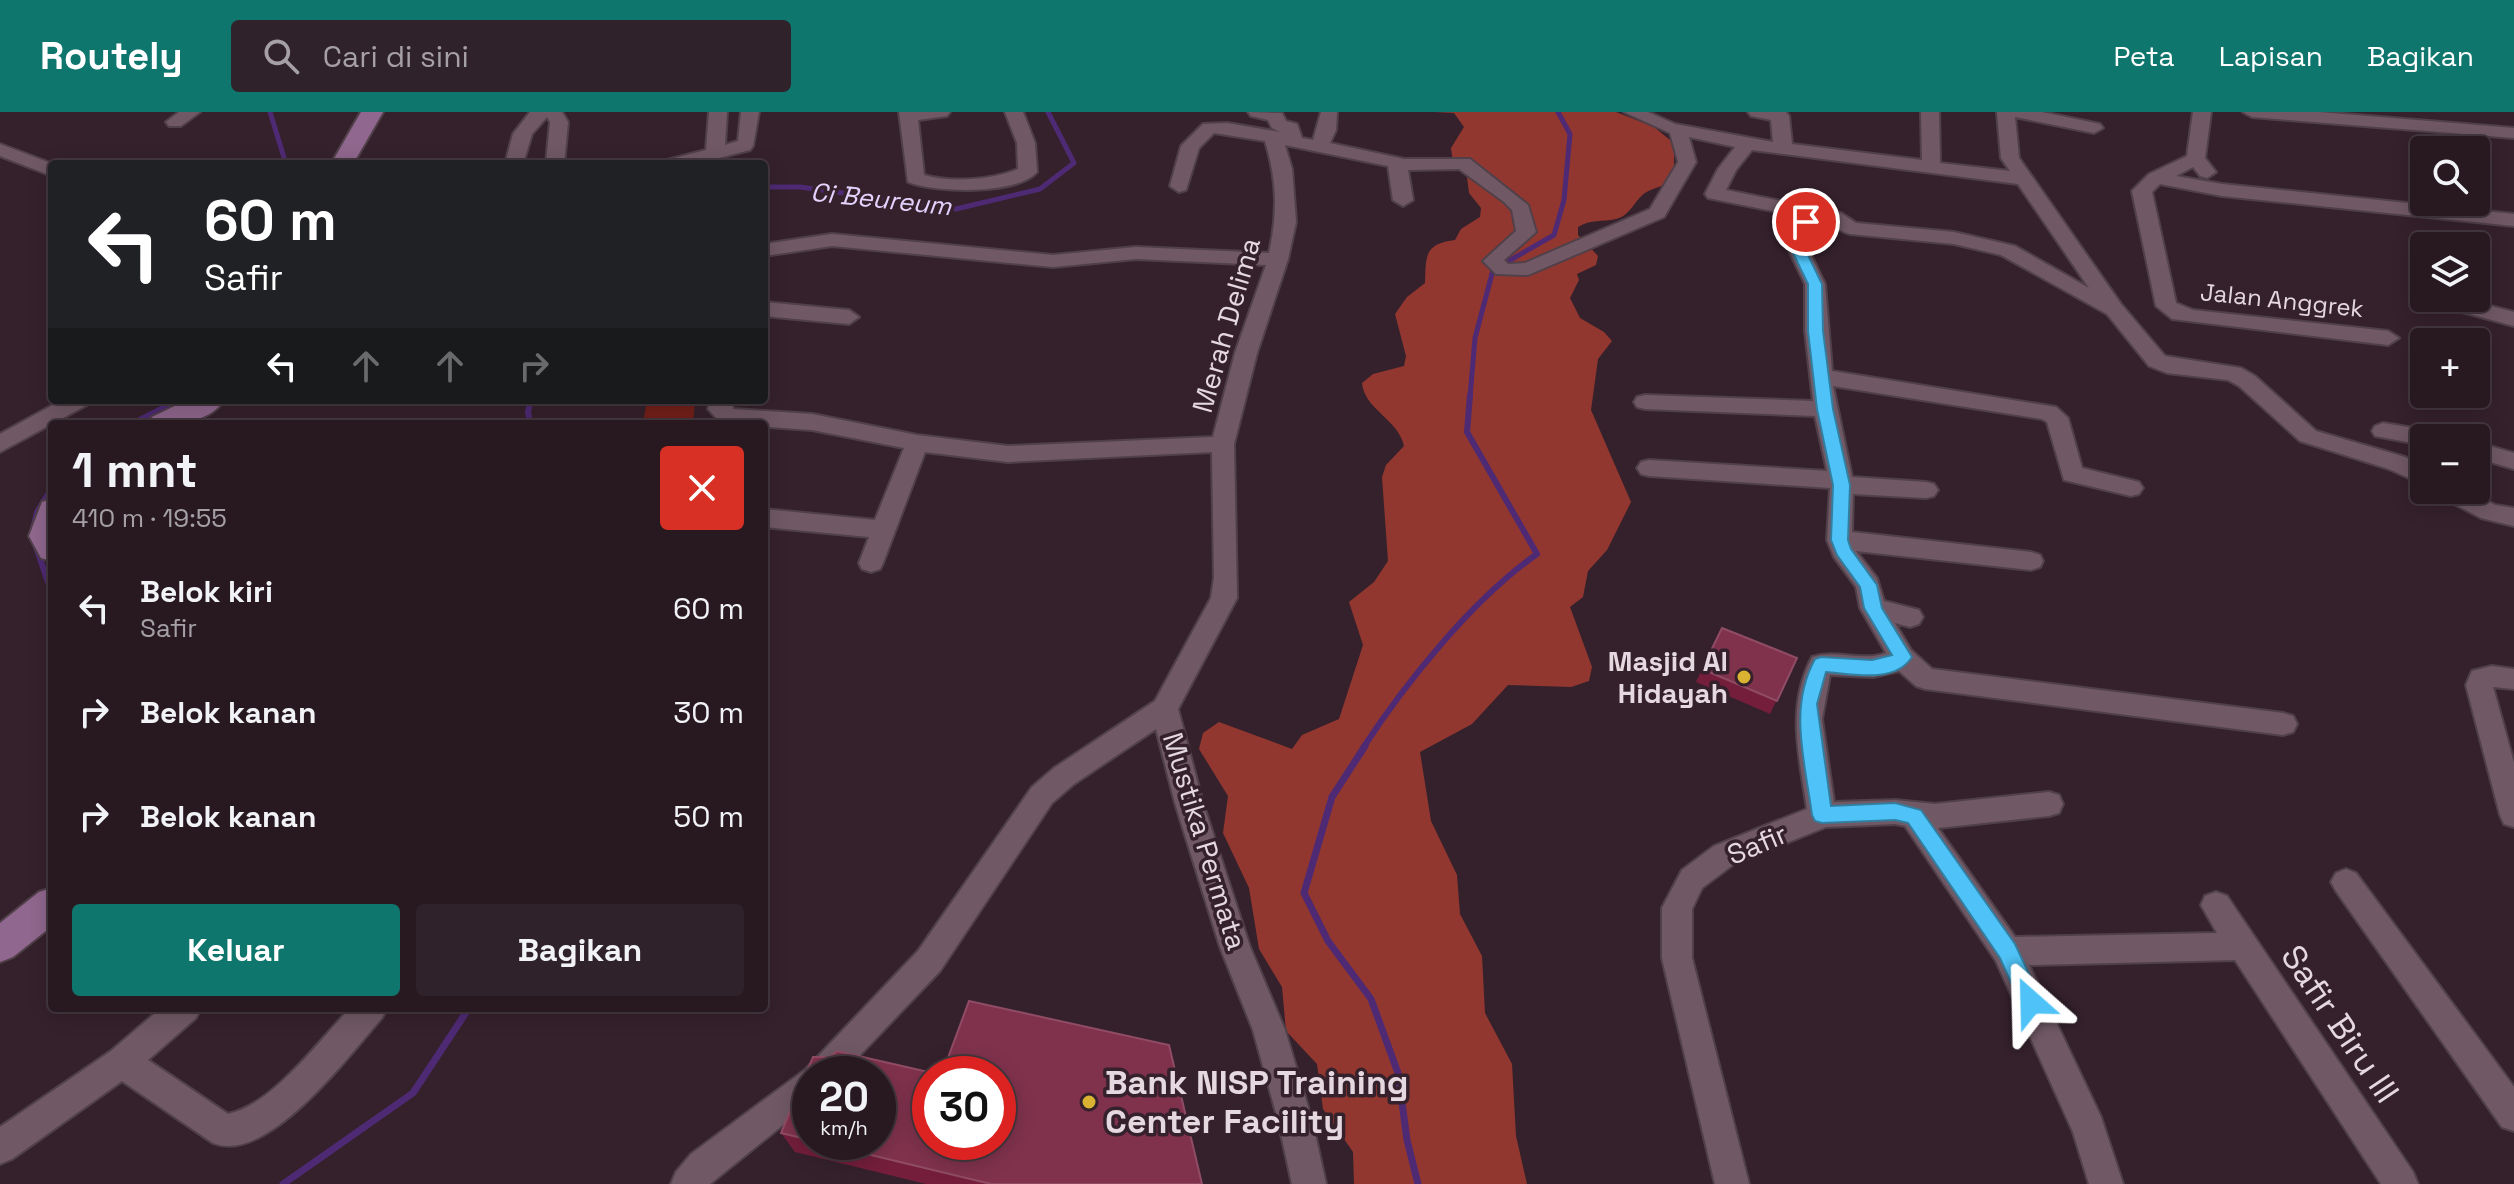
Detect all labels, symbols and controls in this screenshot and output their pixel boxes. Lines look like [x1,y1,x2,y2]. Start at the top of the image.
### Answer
search box [231,20,791,92]
text: Routely [40,32,183,80]
icon: search [259,34,303,78]
text: Cari di sini [323,37,469,76]
text: Peta [2113,38,2175,74]
text: Lapisan [2219,38,2323,74]
text: Bagikan [2367,38,2474,74]
map controls [2410,136,2490,504]
button: search [2410,136,2490,216]
water label: Ci Beureum [809,175,954,223]
text: 60 m [204,185,337,256]
pin [1772,188,1840,256]
icon: left [72,192,176,296]
icon: arrive [1784,200,1828,244]
button: layers [2410,232,2490,312]
street label: Merah Delima [1184,233,1268,417]
text: Safir [204,255,283,301]
street label: Jalan Anggrek [2199,276,2365,324]
button: + [2410,328,2490,408]
icon: left [260,344,304,388]
icon: ahead [344,344,388,388]
icon: ahead [428,344,472,388]
icon: right [512,344,556,388]
button: − [2410,424,2490,504]
text: 1 mnt [72,440,198,501]
button: close [660,446,744,530]
text: 410 m · 19:55 [72,501,227,535]
text: Belok kiri [140,572,273,611]
icon: left [72,586,116,630]
text: 60 m [673,589,744,628]
text: Safir [140,611,197,645]
place label: Masjid Al Hidayah [1608,643,1728,711]
marker: Masjid Al Hidayah [1735,668,1753,686]
icon: right [72,690,116,734]
text: Belok kanan [140,693,316,732]
text: 30 m [673,693,744,732]
street label: Mustika Permata [1155,728,1255,954]
icon: right [72,794,116,838]
text: Belok kanan [140,797,316,836]
text: 50 m [673,797,744,836]
street label: Safir [1722,815,1792,873]
button: Keluar [72,904,400,996]
button: Bagikan [416,904,744,996]
street label: Safir Biru III [2271,937,2409,1111]
position arrow [1989,960,2073,1044]
speed limit sign: 30 [912,1056,1016,1160]
place label: Bank NISP Training Center Facility [1105,1061,1409,1143]
text: 20 [819,1072,869,1123]
marker: Bank NISP Training Center Facility [1080,1093,1098,1111]
text: km/h [820,1115,868,1141]

